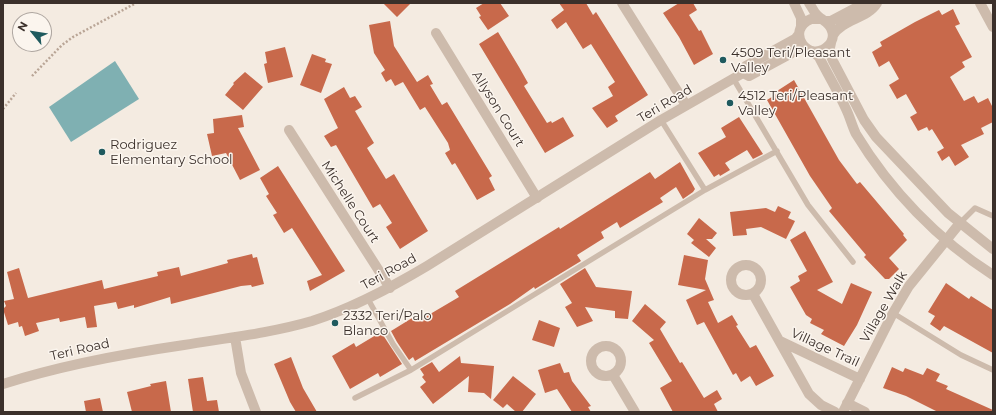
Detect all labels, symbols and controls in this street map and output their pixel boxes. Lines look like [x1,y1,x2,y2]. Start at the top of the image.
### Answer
north arrow [12,12,52,52]
text: N [14,19,31,34]
place label: 4509 Teri/Pleasant Valley [731,45,851,76]
marker: 4509 Teri/Pleasant Valley [718,55,728,65]
street label: Allyson Court [468,68,528,150]
street label: Teri Road [635,82,695,126]
place label: 4512 Teri/Pleasant Valley [738,88,853,119]
marker: 4512 Teri/Pleasant Valley [725,98,735,108]
place label: Rodriguez Elementary School [110,137,233,168]
marker: Rodriguez Elementary School [97,147,107,157]
street label: Michelle Court [318,158,382,246]
street label: Teri Road [359,250,419,294]
street label: Village Walk [857,269,911,345]
place label: 2332 Teri/Palo Blanco [343,308,432,339]
marker: 2332 Teri/Palo Blanco [330,318,340,328]
street label: Village Trail [788,325,862,371]
street label: Teri Road [49,336,111,364]

